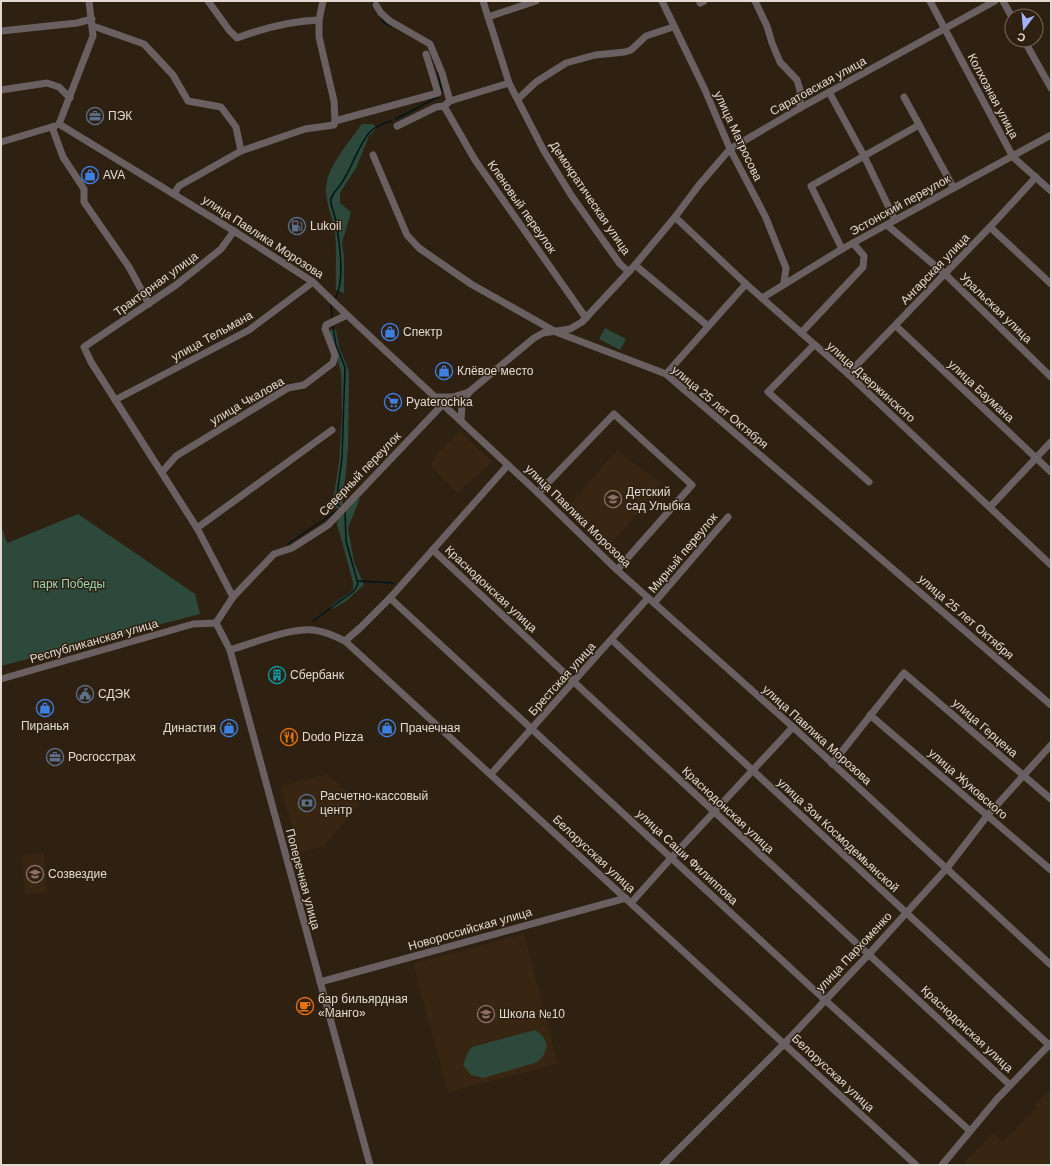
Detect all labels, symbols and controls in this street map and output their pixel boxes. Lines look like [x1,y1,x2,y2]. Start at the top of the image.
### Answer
north arrow [1004,8,1044,48]
text: С [1016,31,1027,44]
street label: Колхозная улица [965,51,1021,141]
street label: Саратовская улица [767,54,869,118]
street label: улица Матросова [711,89,765,183]
office icon: ПЭК [85,106,105,126]
place label: ПЭК [108,109,132,123]
street label: Демократическая улица [547,138,634,258]
street label: Кленовый переулок [485,158,560,257]
shop icon: AVA [80,165,100,185]
place label: AVA [103,168,125,182]
street label: Эстонский переулок [847,171,953,238]
street label: улица Павлика Морозова [200,192,327,282]
fuel station icon: Lukoil [287,216,307,236]
place label: Lukoil [310,219,341,233]
street label: Ангарская улица [898,230,973,307]
street label: Тракторная улица [111,249,201,319]
street label: Уральская улица [957,270,1035,346]
street label: улица Тельмана [169,308,255,364]
shop icon: Спектр [380,322,400,342]
place label: Спектр [403,325,443,339]
street label: улица Дзержинского [824,339,918,425]
street label: улица Баумана [945,357,1017,425]
shop icon: Клёвое место [434,361,454,381]
street label: улица 25 лет Октября [669,363,771,451]
place label: Клёвое место [457,364,534,378]
street label: улица Чкалова [207,374,287,428]
supermarket icon: Pyaterochka [383,392,403,412]
place label: Pyaterochka [406,395,473,409]
street label: Северный переулок [316,429,404,519]
street label: улица Павлика Морозова [522,462,634,571]
place label: Детский сад Улыбка [626,485,691,513]
school or university icon: Детский сад Улыбка [603,489,623,509]
street label: Мирный переулок [646,510,721,596]
street label: Краснодонская улица [442,543,540,635]
street label: улица 25 лет Октября [915,572,1017,662]
park label: парк Победы [33,577,105,591]
street label: Республиканская улица [28,616,160,666]
street label: Брестская улица [525,639,599,718]
building icon: Сбербанк [267,665,287,685]
place label: Сбербанк [290,668,345,682]
street label: улица Павлика Морозова [760,682,875,788]
public building icon: СДЭК [75,684,95,704]
place label: СДЭК [98,687,130,701]
street label: улица Герцена [949,696,1021,760]
shop icon: Пиранья [35,698,55,718]
shop icon: Династия [219,718,239,738]
shop icon: Прачечная [377,718,397,738]
place label: Пиранья [21,719,69,733]
place label: Династия [163,721,216,735]
place label: Прачечная [400,721,460,735]
restaurant icon: Dodo Pizza [279,727,299,747]
place label: Dodo Pizza [302,730,364,744]
street label: улица Жуковского [926,746,1011,822]
office icon: Росгосстрах [45,747,65,767]
place label: Росгосстрах [68,750,136,764]
street label: Краснодонская улица [679,764,777,856]
street label: улица Зои Космодемьянской [774,775,902,895]
place label: Расчетно-кассовый центр [320,789,428,817]
bank icon: Расчетно-кассовый центр [297,793,317,813]
street label: улица Саши Филиппова [633,806,741,908]
street label: Белорусская улица [550,812,638,896]
street label: Поперечная улица [283,827,323,931]
school or university icon: Созвездие [25,864,45,884]
place label: Созвездие [48,867,107,881]
street label: Новороссийская улица [407,905,534,953]
street label: улица Пархоменко [813,909,895,995]
street label: Краснодонская улица [918,983,1016,1075]
place label: бар бильярдная «Манго» [318,992,408,1020]
cafe icon: бар бильярдная «Манго» [295,996,315,1016]
school or university icon: Школа №10 [476,1004,496,1024]
place label: Школа №10 [499,1007,565,1021]
street label: Белорусская улица [789,1031,877,1115]

